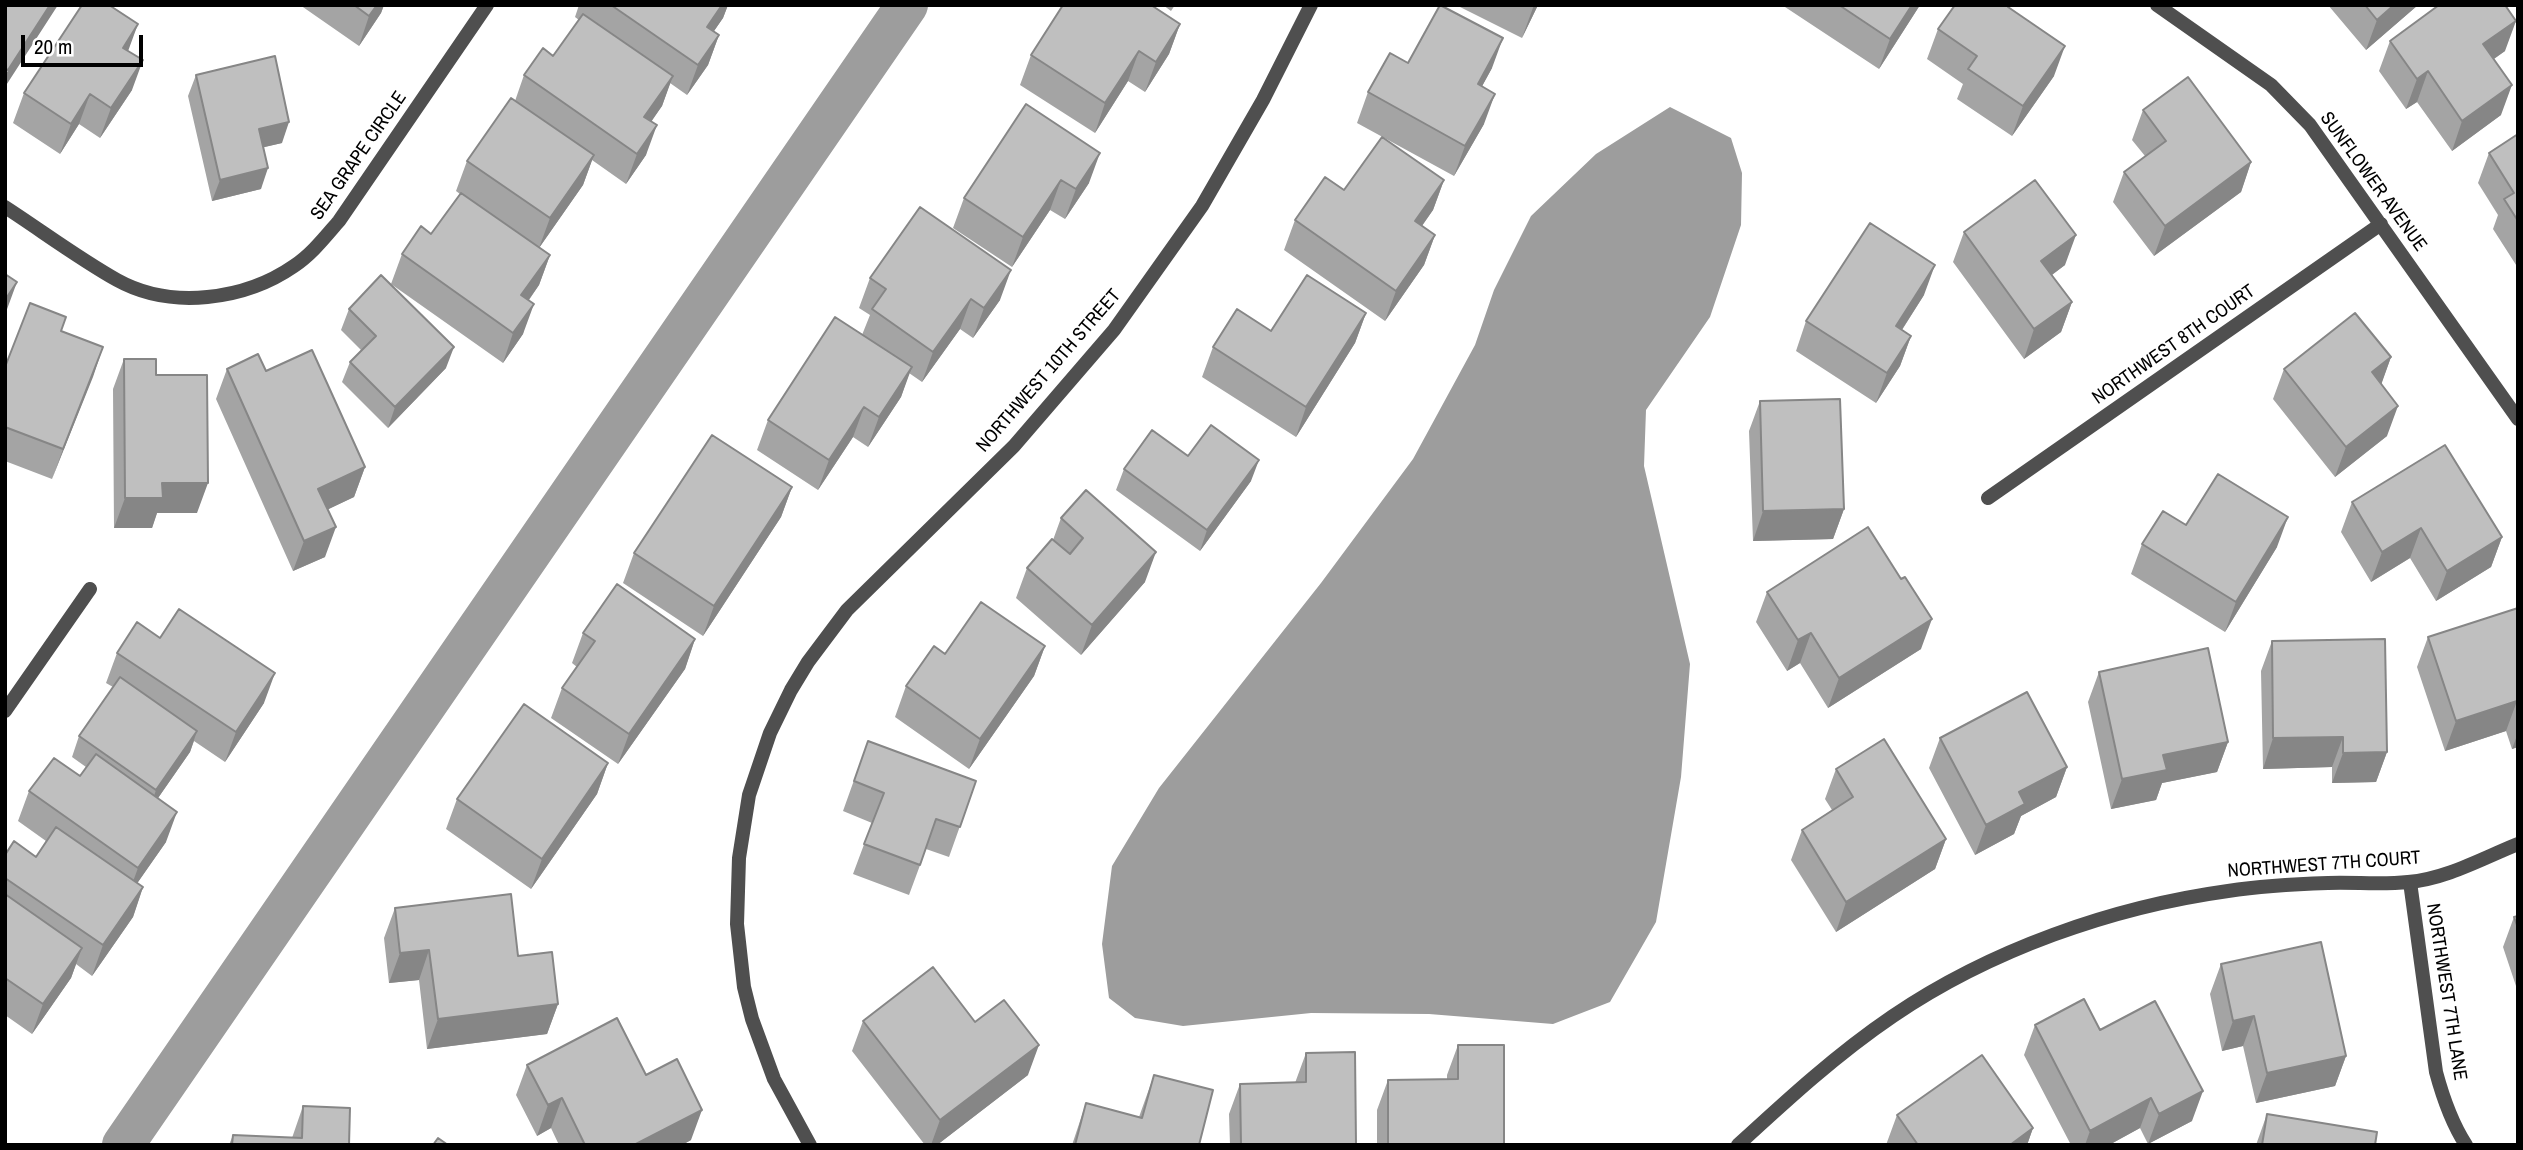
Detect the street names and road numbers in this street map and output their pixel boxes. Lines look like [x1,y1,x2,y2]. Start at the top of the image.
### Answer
street label: SEA GRAPE CIRCLE [306,87,412,225]
street label: SUNFLOWER AVENUE [2315,108,2431,256]
street label: NORTHWEST 8TH COURT [2088,280,2260,410]
street label: NORTHWEST 10TH STREET [972,285,1126,457]
street label: NORTHWEST 7TH COURT [2227,847,2421,883]
street label: NORTHWEST 7TH LANE [2421,902,2471,1082]

